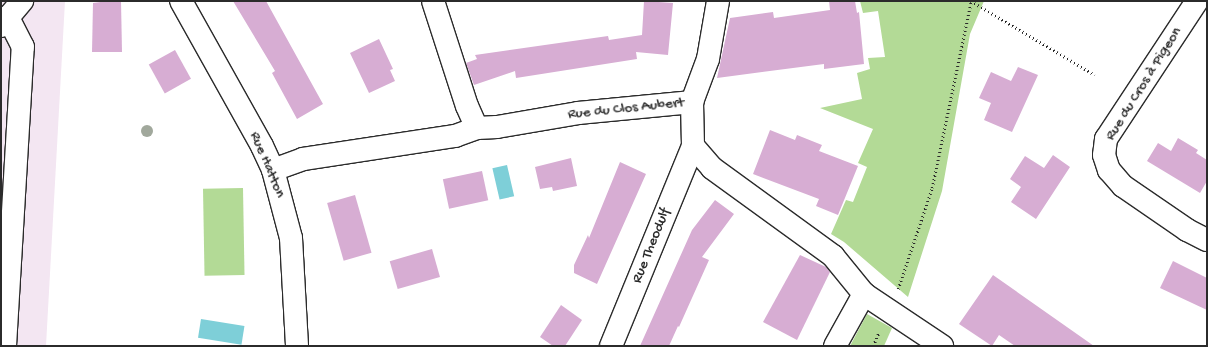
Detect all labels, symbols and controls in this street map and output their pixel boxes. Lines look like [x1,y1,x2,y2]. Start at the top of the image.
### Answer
street label: Rue du Cros à Pigeon [1102,24,1186,144]
street label: Rue du Clos Aubert [567,94,685,124]
street label: Rue Hatton [245,129,289,201]
street label: Rue Theodulf [629,206,675,286]

